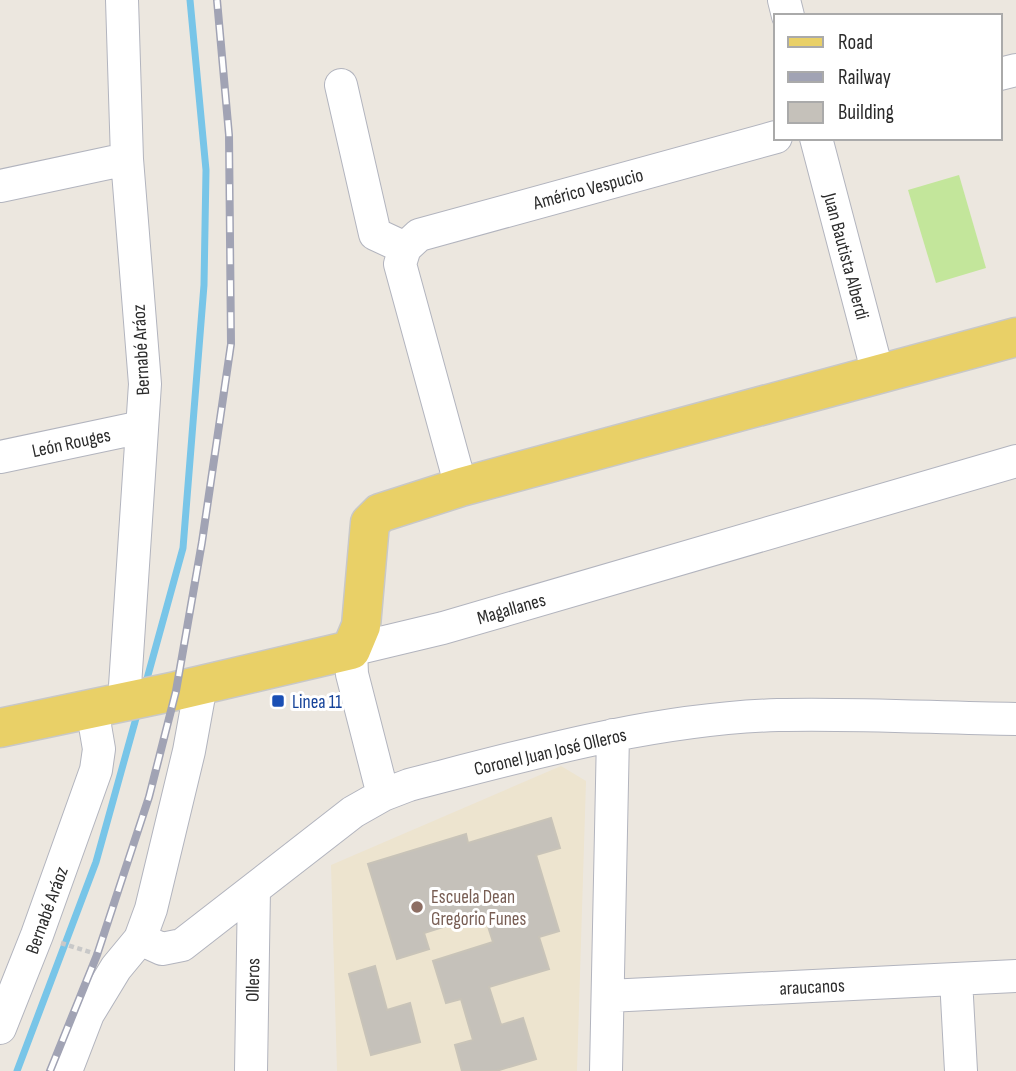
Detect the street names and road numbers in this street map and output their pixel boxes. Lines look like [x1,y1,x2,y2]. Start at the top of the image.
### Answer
street label: Américo Vespucio [530,164,646,215]
street label: Juan Bautista Alberdi [817,190,874,322]
street label: Bernabé Aráoz [128,304,155,396]
street label: León Rouges [30,424,113,463]
street label: Magallanes [474,589,549,630]
street label: Coronel Juan José Olleros [472,724,629,781]
street label: Bernabé Aráoz [21,864,74,957]
street label: Olleros [242,958,265,1002]
street label: araucanos [779,974,845,1001]

